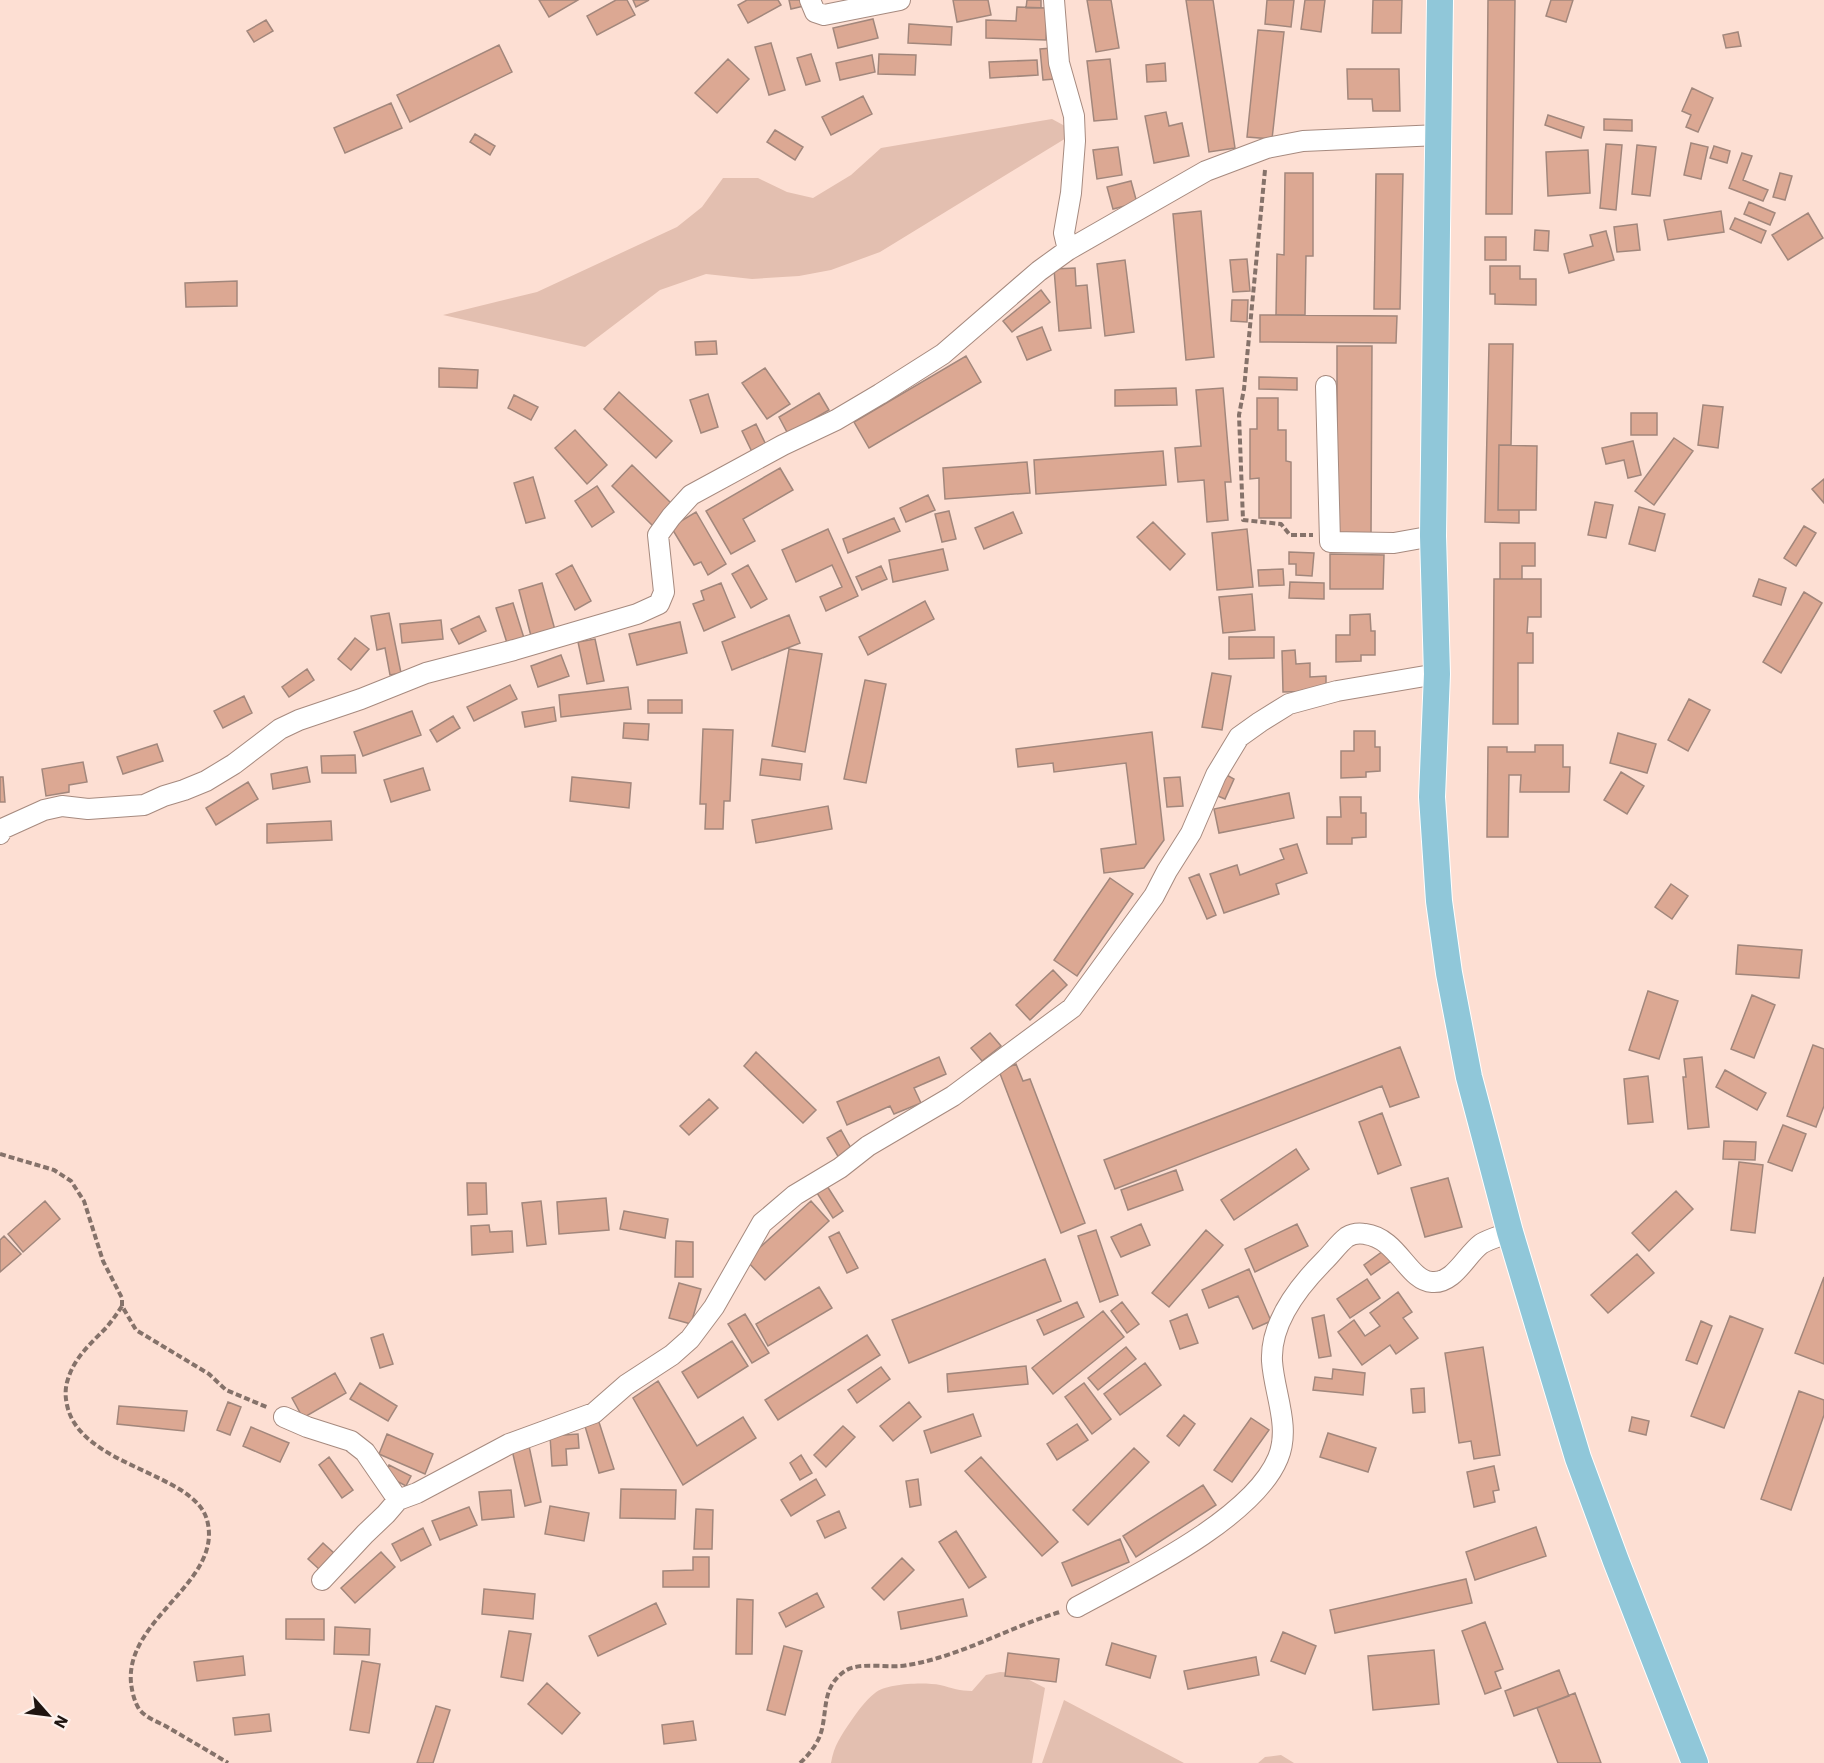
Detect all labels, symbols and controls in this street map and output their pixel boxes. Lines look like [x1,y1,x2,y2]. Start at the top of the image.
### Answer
north arrow [18,1685,78,1745]
text: N [50,1712,73,1732]

